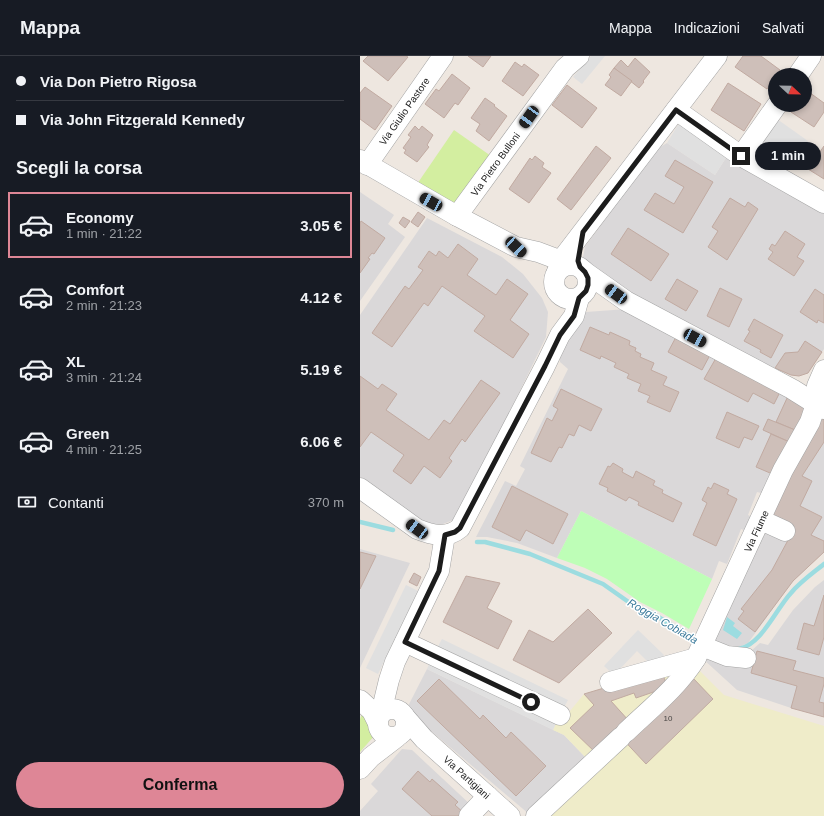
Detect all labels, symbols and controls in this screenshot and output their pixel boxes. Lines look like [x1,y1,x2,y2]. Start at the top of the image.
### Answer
text: Mappa [20,17,80,38]
text: Mappa [609,20,652,36]
text: Indicazioni [674,20,740,36]
text: Salvati [762,20,804,36]
north arrow [768,68,812,112]
map controls [768,68,812,112]
text: Via Don Pietro Rigosa [40,73,196,90]
street label: Via Giulio Pastore [377,75,432,147]
car [517,104,541,130]
text: Via John Fitzgerald Kennedy [40,111,245,128]
street label: Via Pietro Bulloni [469,130,522,198]
callout: 1 min [755,142,821,170]
route end [732,147,750,165]
text: 1 min [771,148,805,163]
text: Scegli la corsa [16,158,142,178]
car [418,191,444,213]
icon: car [18,207,54,243]
text: Economy [66,209,134,226]
text: 3.05 € [300,217,342,234]
text: 1 min · 21:22 [66,226,142,241]
car [503,234,529,260]
icon: car [18,279,54,315]
text: Comfort [66,281,124,298]
car [603,282,629,306]
text: 4.12 € [300,289,342,306]
text: 2 min · 21:23 [66,298,142,313]
car [682,327,708,349]
icon: car [18,351,54,387]
text: XL [66,353,85,370]
text: 5.19 € [300,361,342,378]
text: 3 min · 21:24 [66,370,142,385]
icon: car [18,423,54,459]
text: Green [66,425,109,442]
text: 6.06 € [300,433,342,450]
text: 4 min · 21:25 [66,442,142,457]
icon: cash [16,491,38,513]
text: Contanti [48,494,104,511]
text: 370 m [308,495,344,510]
street label: Via Fiume [742,508,771,554]
car [404,517,430,541]
water label: Roggia Cobiada [626,596,700,646]
route start [522,693,540,711]
house number: 10 [664,714,673,723]
street label: Via Partigiani [441,754,492,801]
button: Conferma [16,762,344,808]

